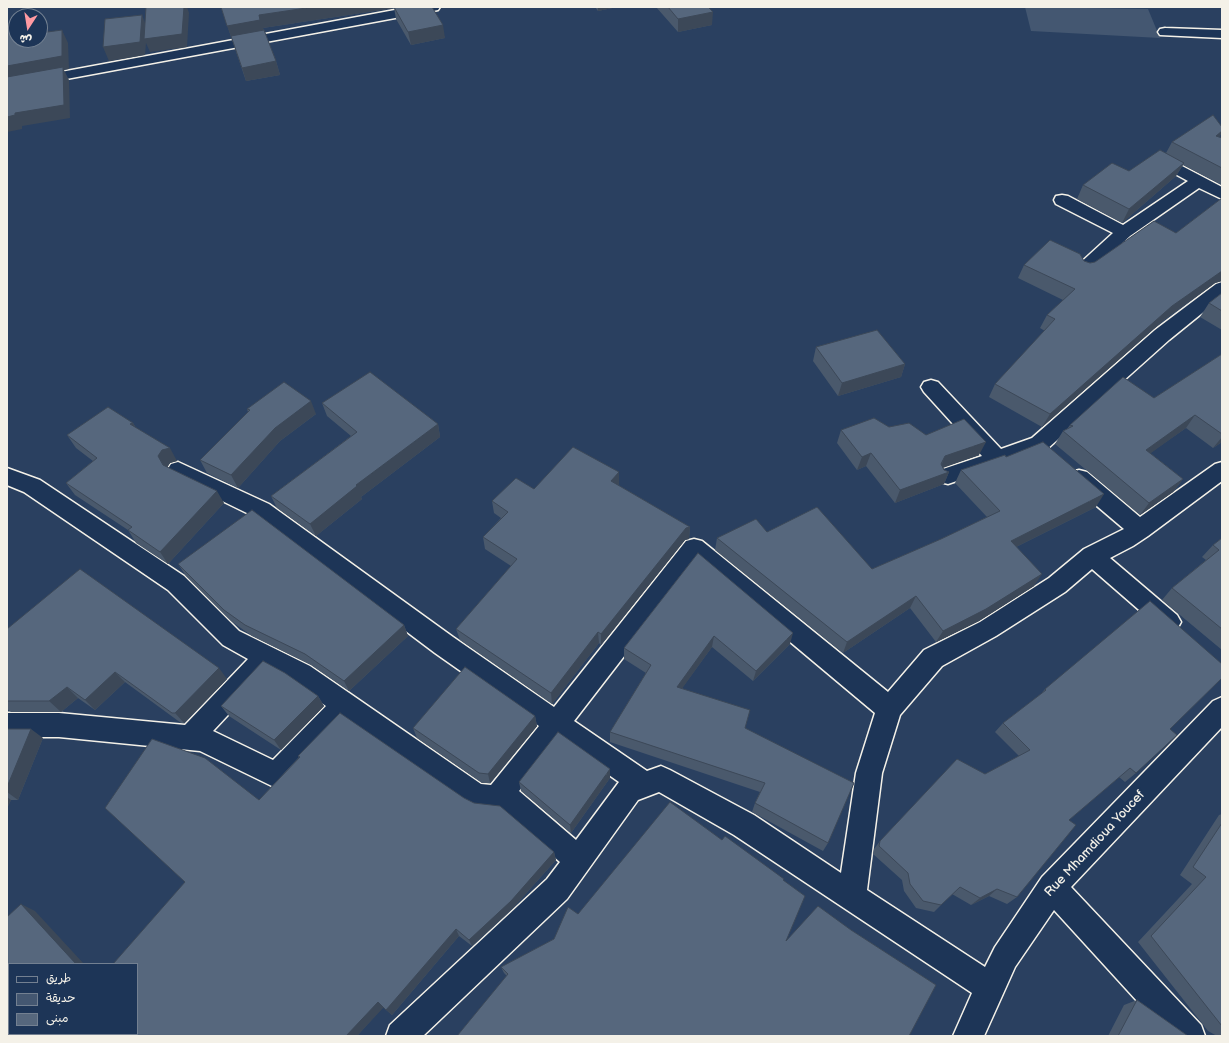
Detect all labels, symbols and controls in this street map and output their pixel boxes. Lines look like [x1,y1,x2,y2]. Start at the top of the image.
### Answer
north arrow [8,8,48,48]
text: ش [18,32,33,47]
street label: Rue Mhamdioua Youcef [1042,788,1148,900]
legend [8,963,138,1035]
text: طريق [46,971,71,986]
text: حديقة [46,991,75,1006]
text: مبنى [46,1011,69,1026]

